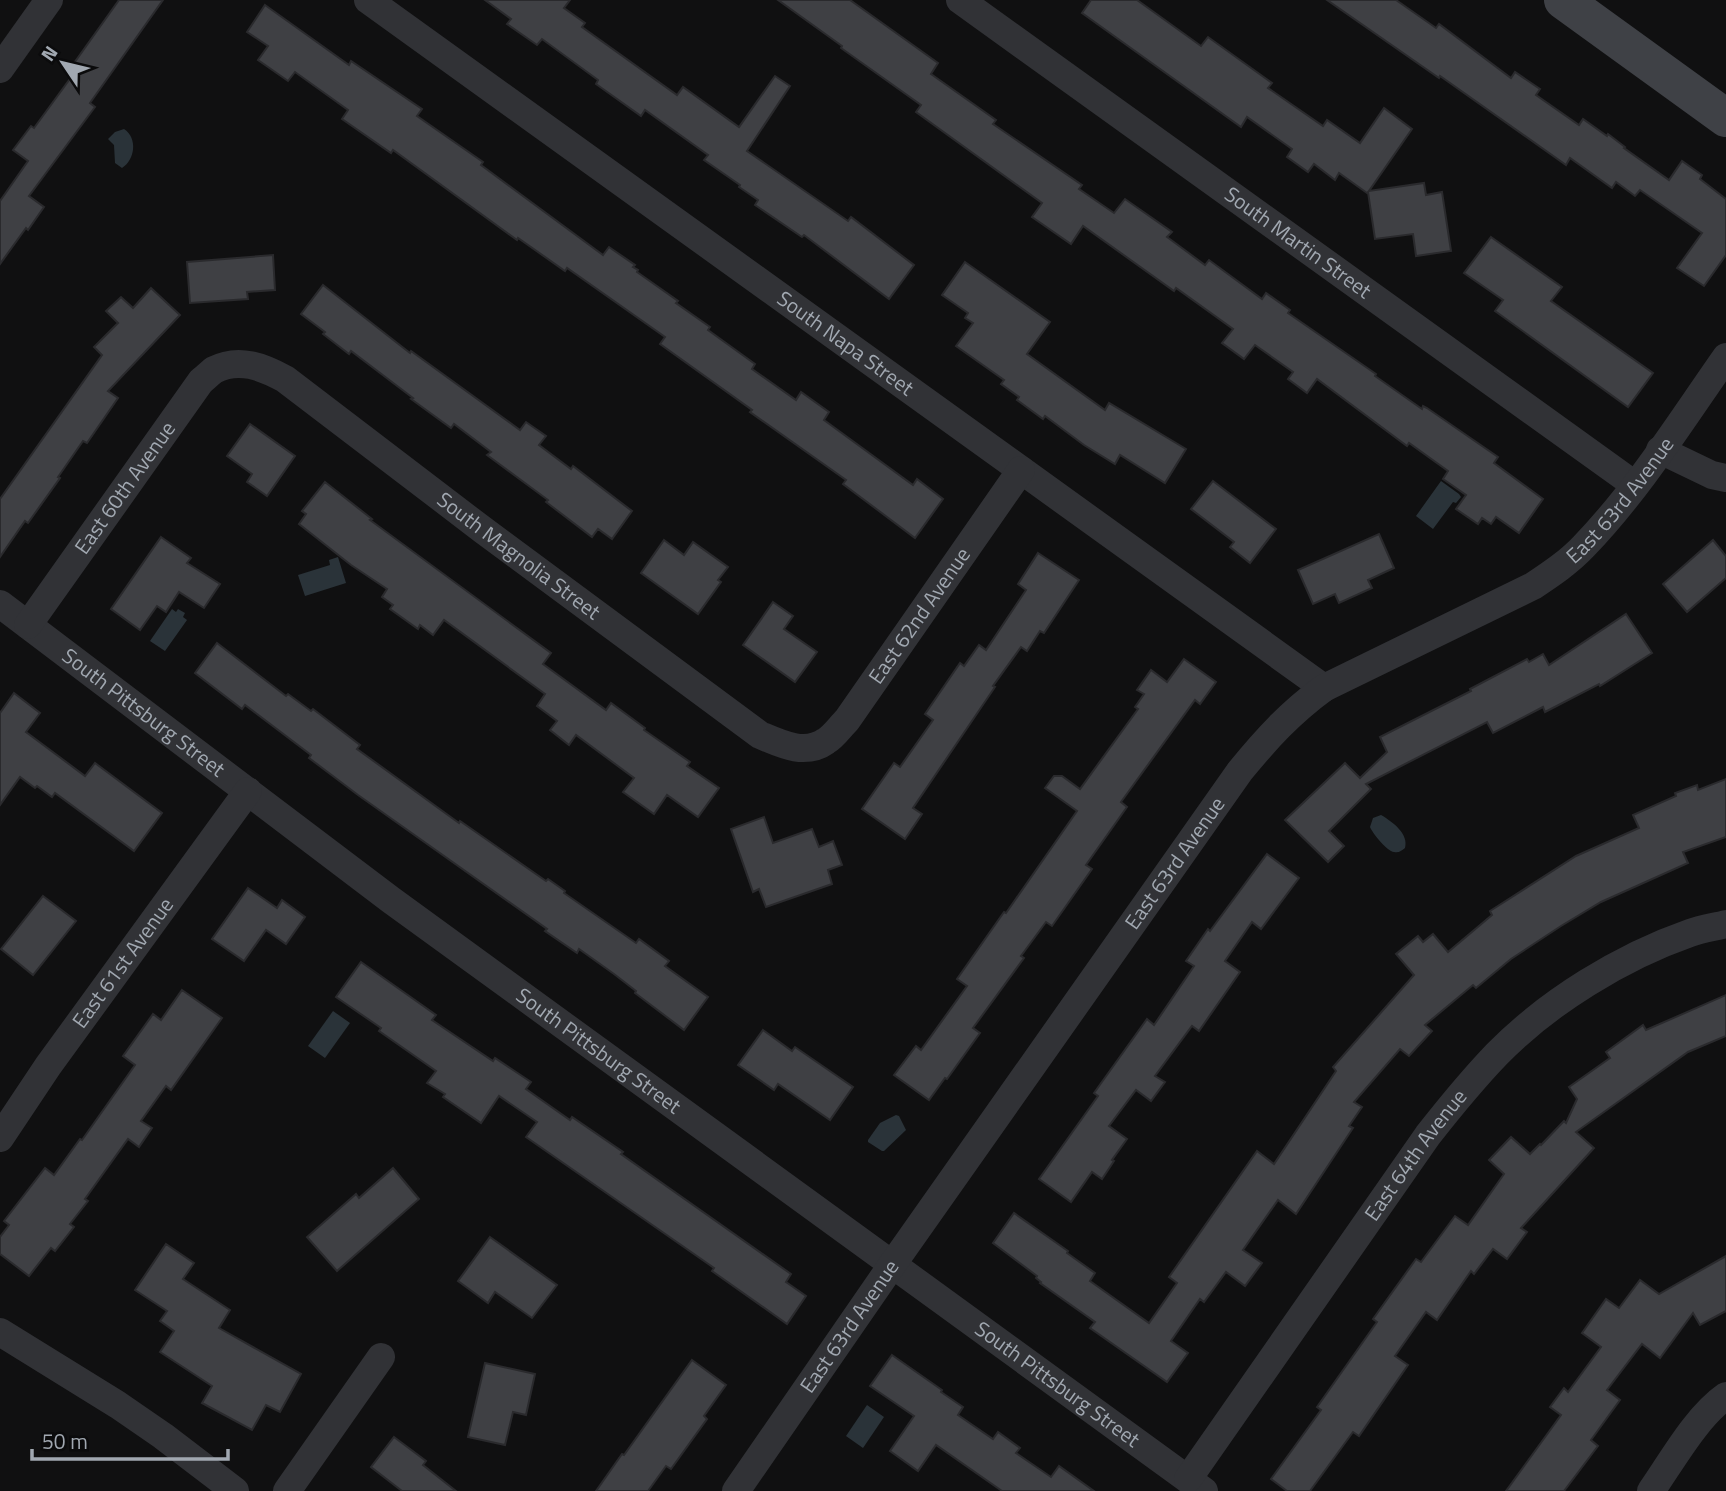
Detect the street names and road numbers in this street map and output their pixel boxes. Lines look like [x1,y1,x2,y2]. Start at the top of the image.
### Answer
street label: South Martin Street [1218,178,1379,306]
street label: South Napa Street [771,282,921,403]
street label: East 60th Avenue [66,414,183,560]
street label: East 63rd Avenue [1558,430,1681,571]
street label: South Magnolia Street [431,483,608,627]
street label: East 62nd Avenue [860,540,978,690]
street label: South Pittsburg Street [56,640,233,785]
street label: East 63rd Avenue [1116,790,1232,936]
street label: East 61st Avenue [64,890,181,1034]
street label: South Pittsburg Street [510,979,689,1121]
street label: East 64th Avenue [1356,1082,1474,1227]
street label: East 63rd Avenue [791,1253,906,1399]
street label: South Pittsburg Street [969,1312,1148,1455]

